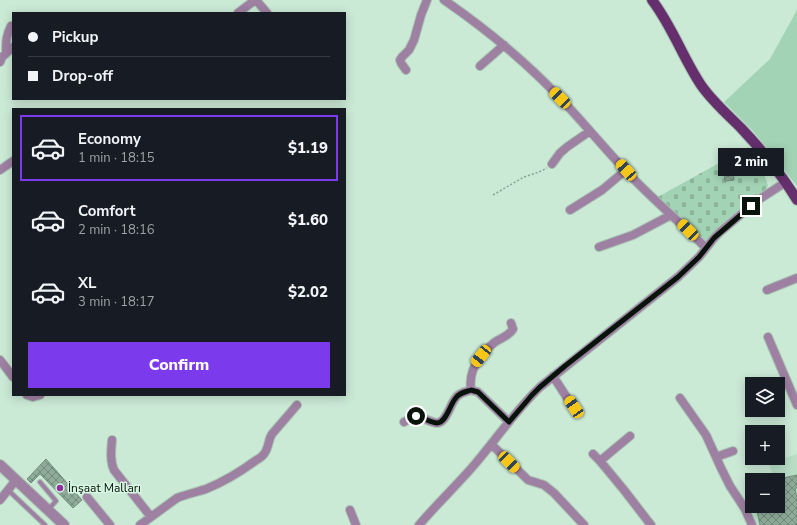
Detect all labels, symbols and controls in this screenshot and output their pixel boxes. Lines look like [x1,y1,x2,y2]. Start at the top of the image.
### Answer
text: Pickup [52,27,98,47]
text: Drop-off [52,66,113,86]
car [547,85,573,111]
text: Economy [78,129,141,149]
icon: car [30,130,66,166]
text: $1.19 [288,138,328,158]
callout: 2 min [718,148,784,176]
text: 1 min · 18:15 [78,149,154,167]
text: 2 min [734,153,768,171]
car [614,157,638,183]
route end [742,197,760,215]
text: Comfort [78,201,135,221]
icon: car [30,202,66,238]
text: $1.60 [288,210,328,230]
car [675,217,701,243]
text: 2 min · 18:16 [78,221,154,239]
text: XL [78,273,97,293]
icon: car [30,274,66,310]
text: $2.02 [288,282,328,302]
text: 3 min · 18:17 [78,293,154,311]
button: Confirm [28,342,330,388]
car [469,343,493,369]
map controls [745,377,785,513]
button: layers [745,377,785,417]
car [562,394,586,420]
route start [407,407,425,425]
button: + [745,425,785,465]
car [496,449,522,475]
button: − [745,473,785,513]
place label: İnşaat Malları [68,480,141,496]
marker: İnşaat Malları [55,483,65,493]

